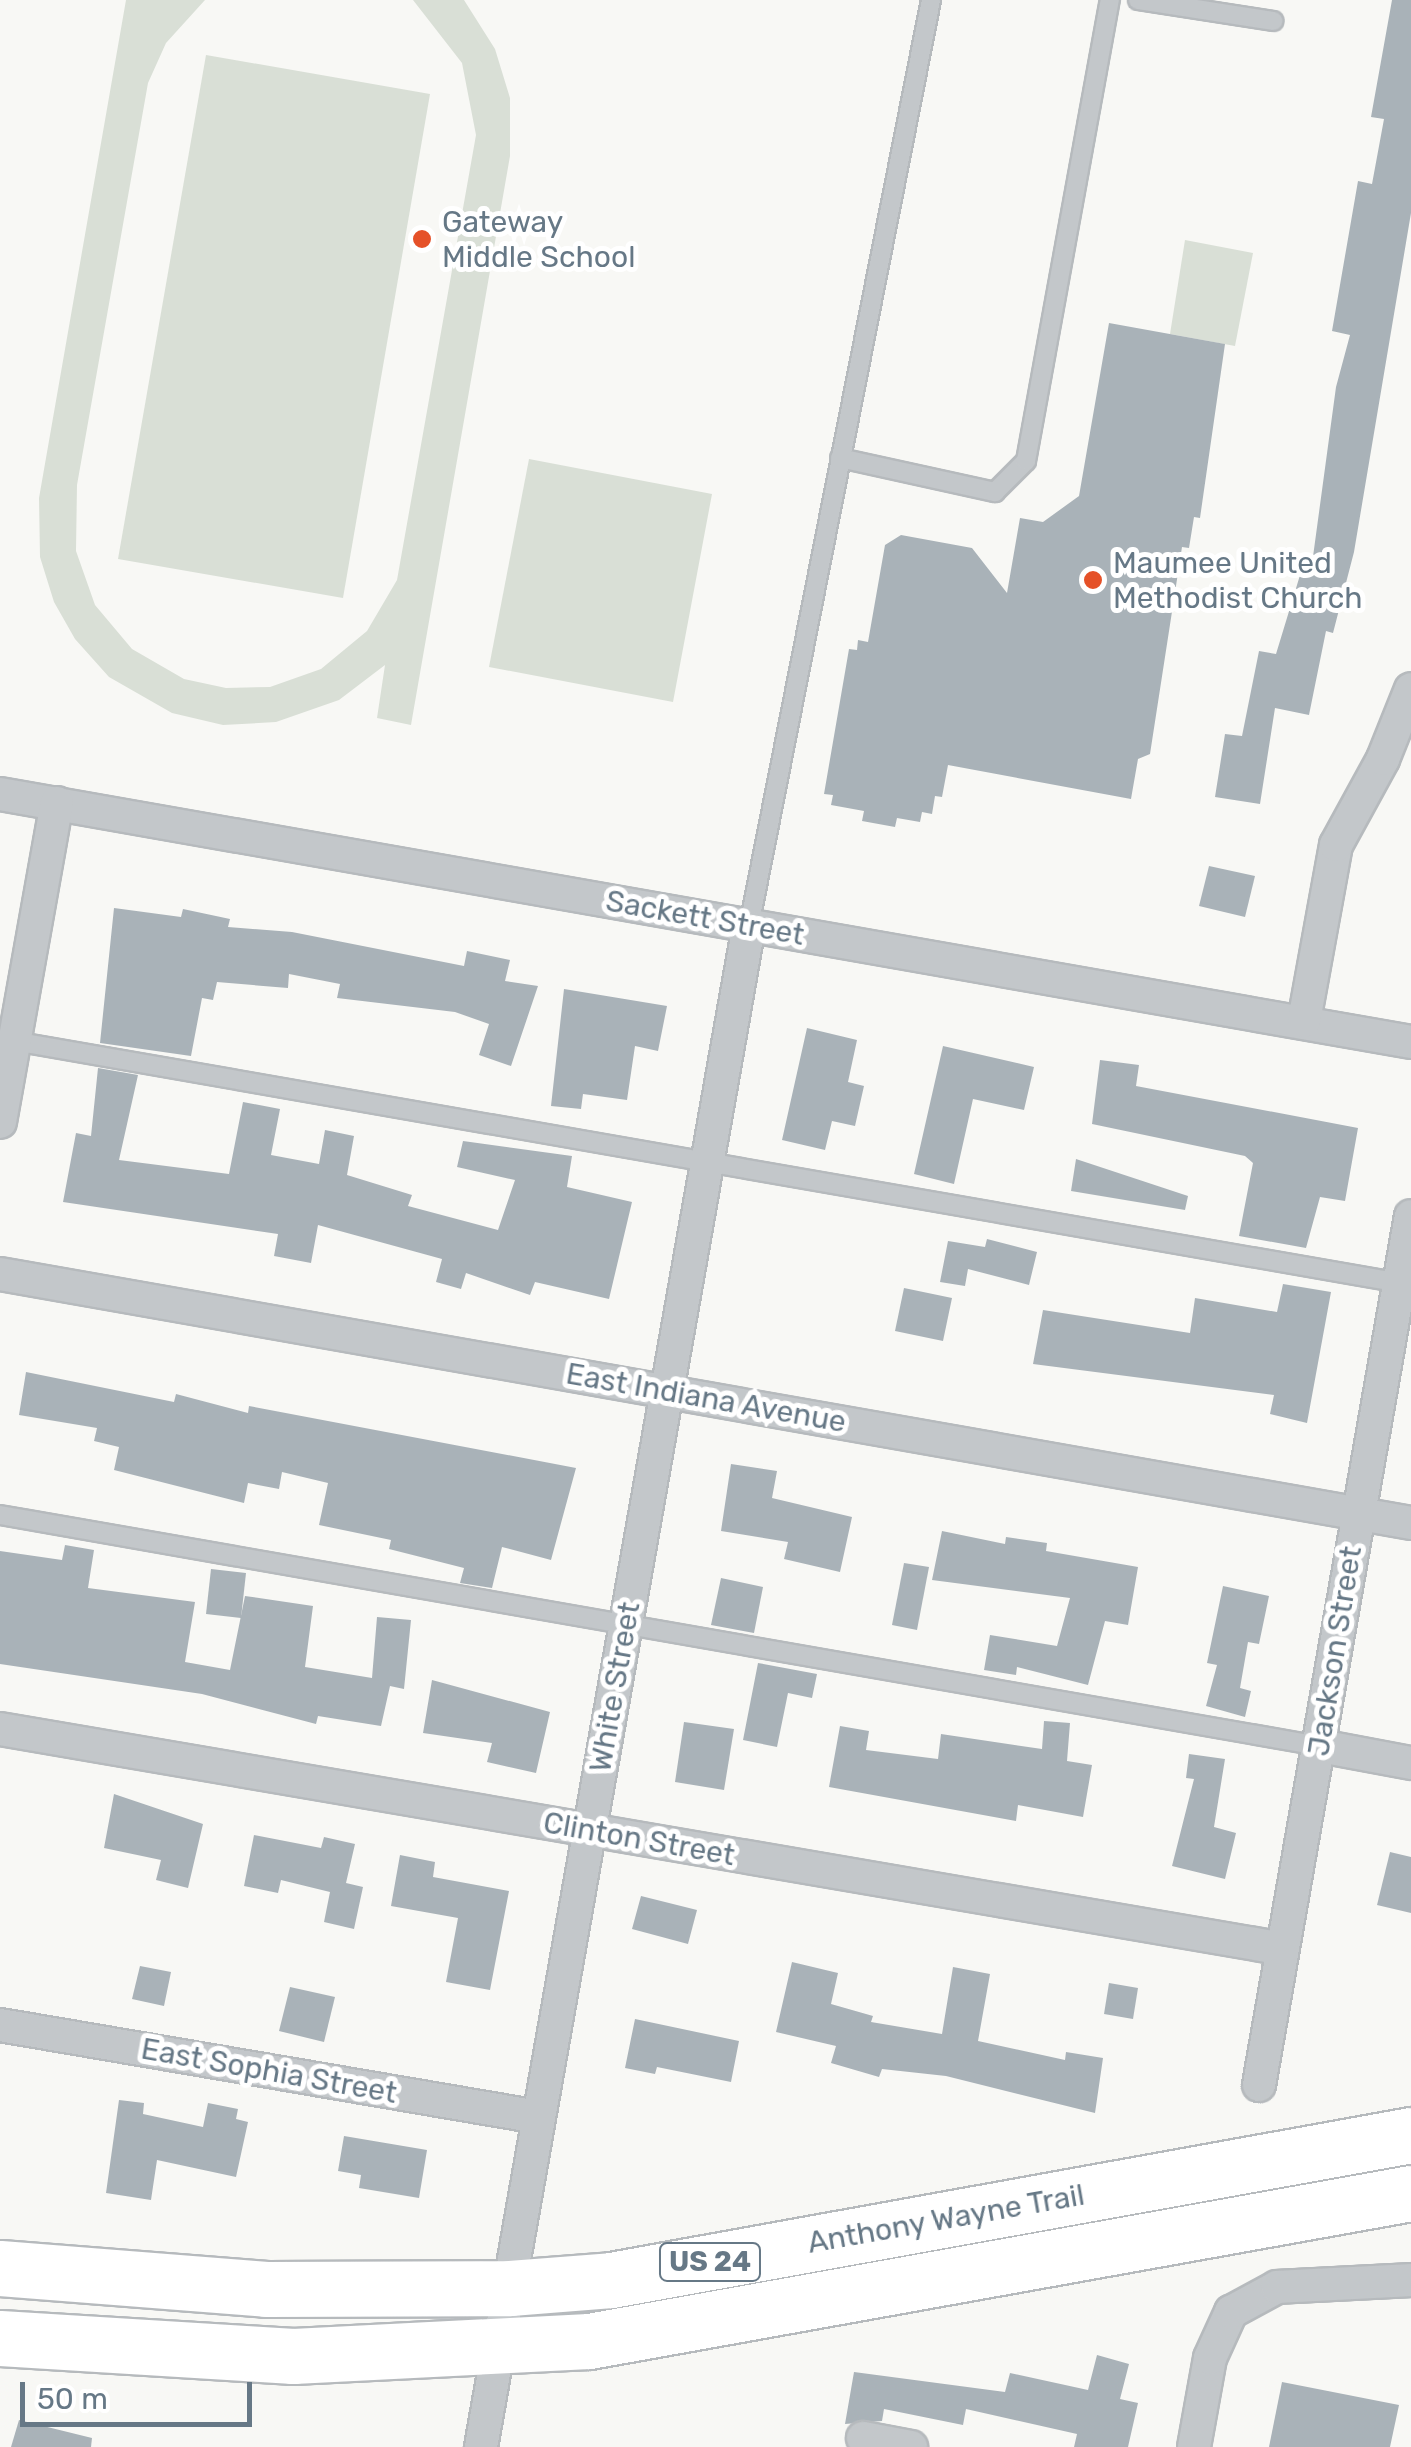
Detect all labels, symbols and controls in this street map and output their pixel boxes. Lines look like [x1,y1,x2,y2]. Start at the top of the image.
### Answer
place label: Gateway Middle School [442,204,635,274]
marker: Gateway Middle School [411,228,433,250]
place label: Maumee United Methodist Church [1113,545,1362,616]
marker: Maumee United Methodist Church [1082,569,1104,591]
street label: Sackett Street [603,883,807,953]
street label: East Indiana Avenue [563,1356,849,1440]
street label: Jackson Street [1301,1543,1369,1759]
street label: White Street [582,1599,648,1775]
street label: Clinton Street [540,1804,738,1874]
street label: East Sophia Street [138,2031,400,2111]
street label: Anthony Wayne Trail [804,2177,1088,2261]
road number: US 24 [658,2239,762,2285]
scale bar [25,2362,258,2424]
text: 50 m [37,2381,108,2417]

